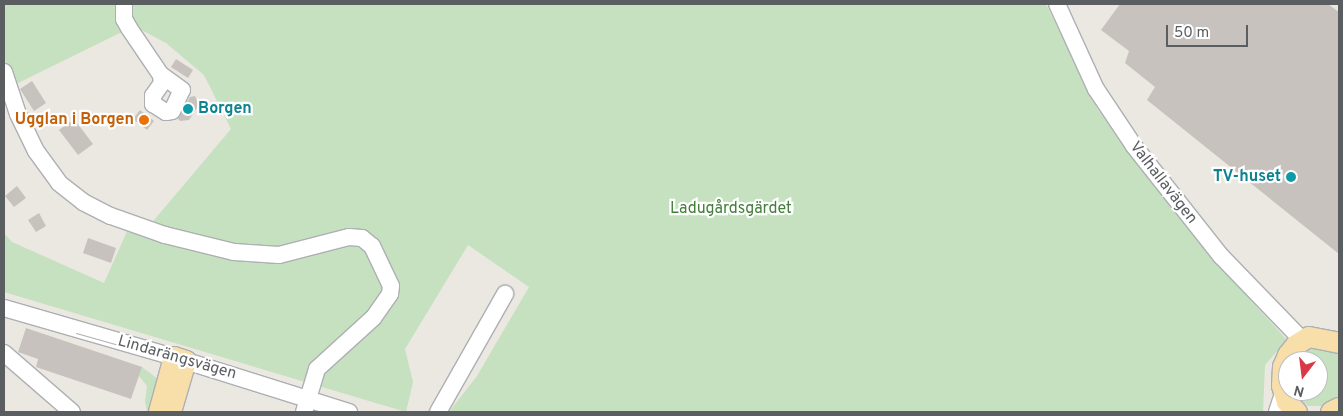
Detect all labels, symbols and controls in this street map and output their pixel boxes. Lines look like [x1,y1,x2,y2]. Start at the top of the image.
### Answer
scale bar [1168,15,1250,47]
text: 50 m [1174,24,1209,43]
place label: Borgen [198,99,252,119]
marker: Borgen [182,103,194,115]
place label: Ugglan i Borgen [15,110,134,130]
marker: Ugglan i Borgen [138,114,150,126]
street label: Valhallavägen [1125,138,1201,228]
place label: TV-huset [1213,167,1281,187]
marker: TV-huset [1285,171,1297,183]
park label: Ladugårdsgärdet [670,199,792,219]
street label: Lindarängsvägen [115,332,239,384]
north arrow [1278,351,1328,401]
text: N [1292,380,1306,400]

